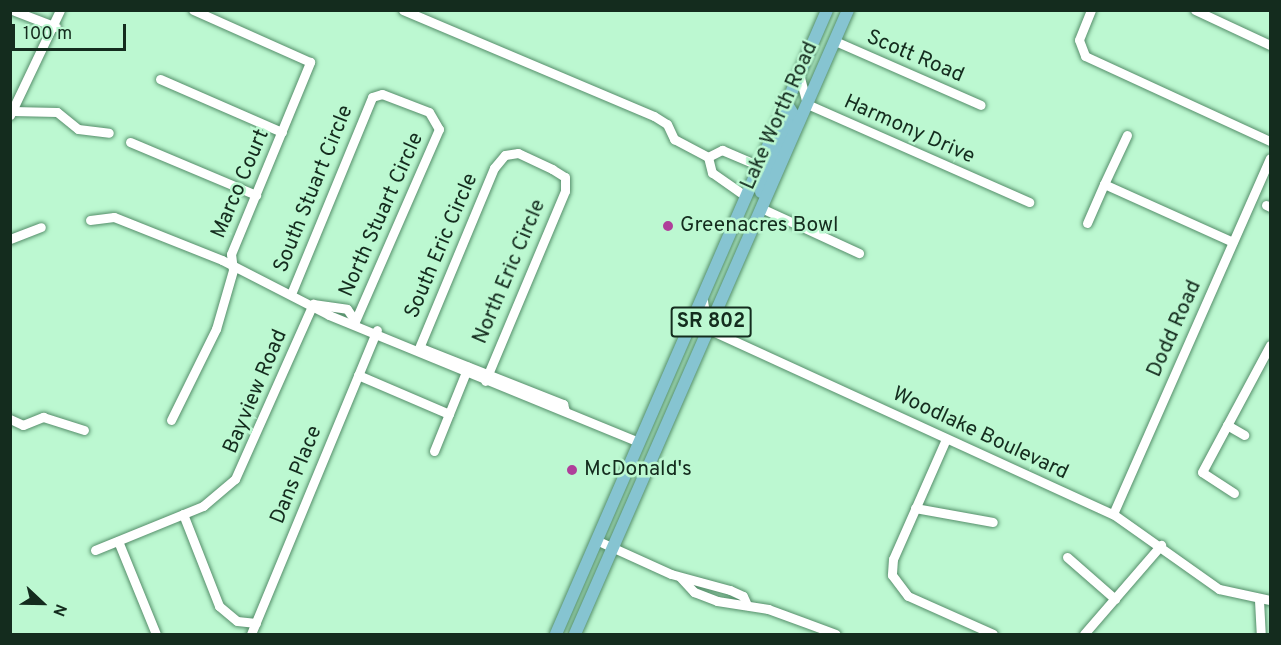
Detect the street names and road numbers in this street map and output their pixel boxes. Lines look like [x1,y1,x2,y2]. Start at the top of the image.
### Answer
street label: Scott Road [862,25,968,89]
street label: Lake Worth Road [736,38,824,194]
street label: Harmony Drive [840,90,978,170]
street label: South Stuart Circle [269,102,359,276]
street label: Marco Court [207,126,275,242]
street label: North Stuart Circle [334,129,430,301]
street label: South Eric Circle [400,170,484,322]
street label: North Eric Circle [468,196,552,348]
street label: Dodd Road [1142,277,1208,381]
road number: SR 802 [670,305,752,339]
street label: Bayview Road [219,326,293,458]
street label: Woodlake Boulevard [888,382,1072,486]
street label: Dans Place [266,422,328,528]

